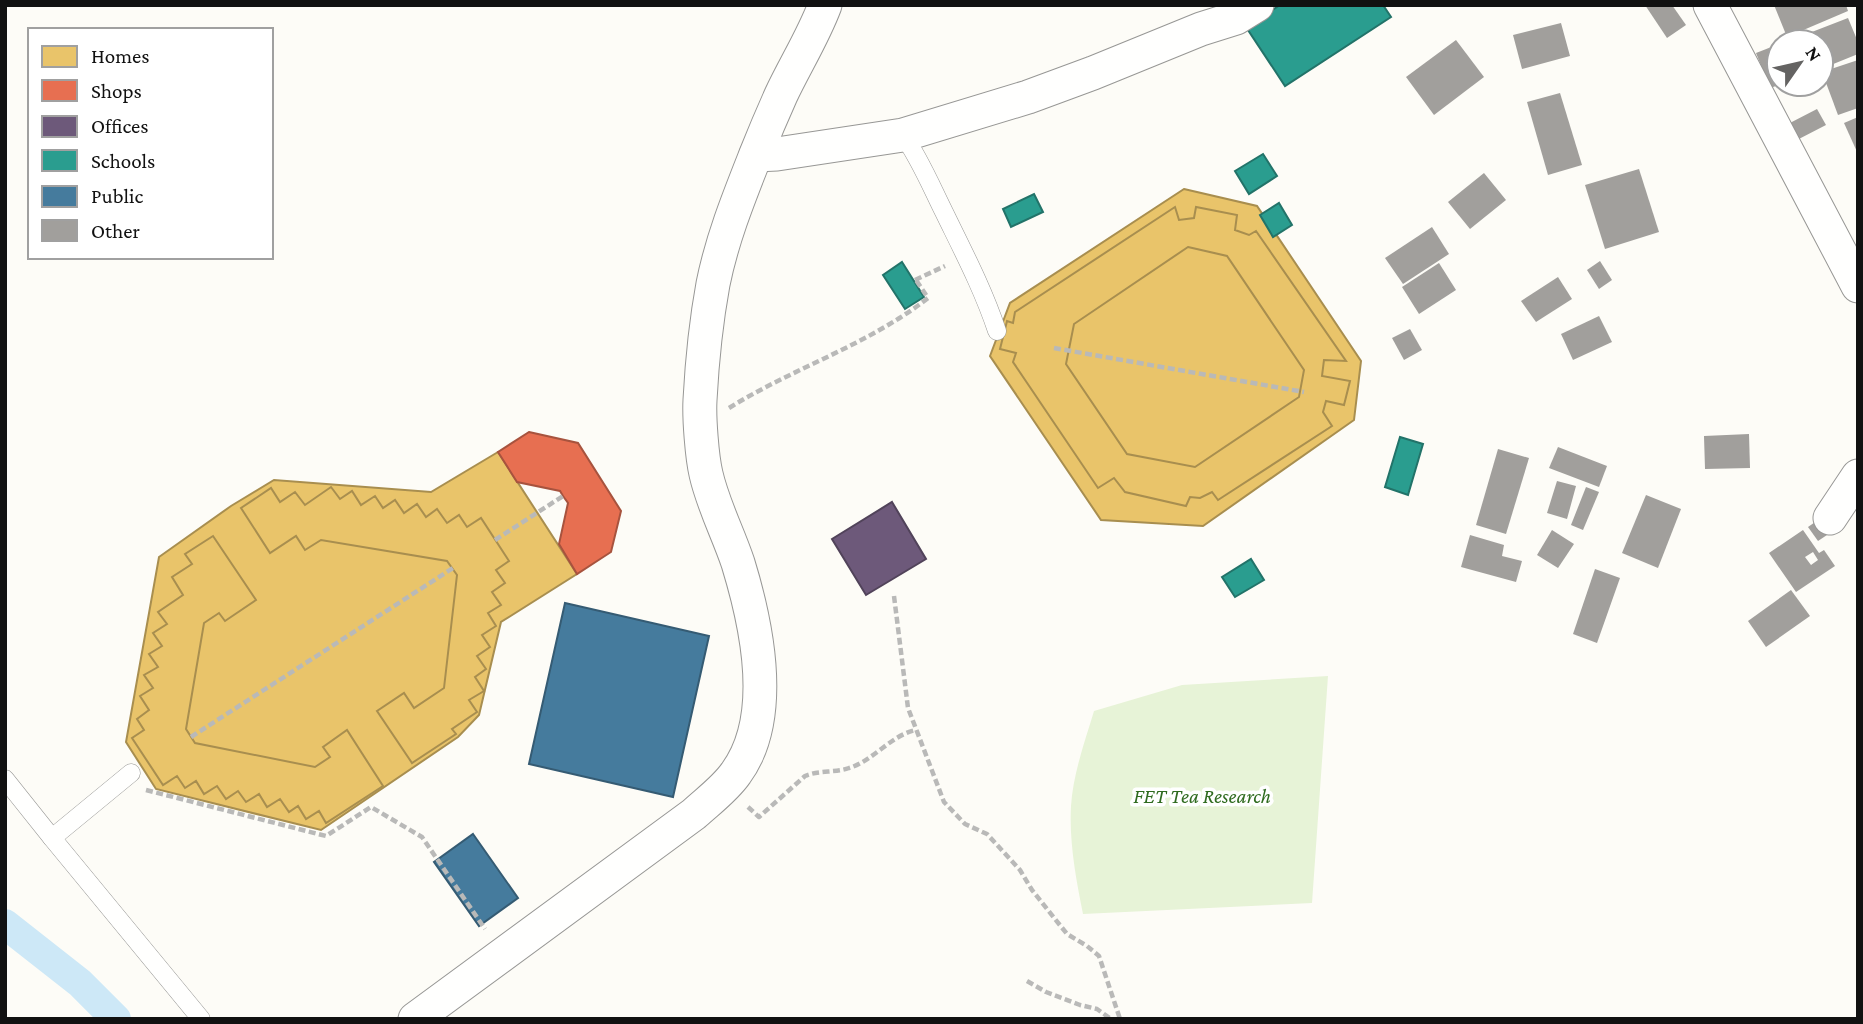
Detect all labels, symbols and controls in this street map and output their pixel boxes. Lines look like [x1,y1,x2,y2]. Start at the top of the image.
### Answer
legend [28,28,273,259]
north arrow [1765,28,1835,98]
text: N [1801,43,1826,65]
text: Homes [91,44,150,68]
text: Shops [91,79,142,103]
text: Offices [91,114,149,138]
text: Schools [91,149,155,173]
text: Public [91,184,143,208]
text: Other [91,219,141,243]
park label: FET Tea Research [1133,784,1271,808]

